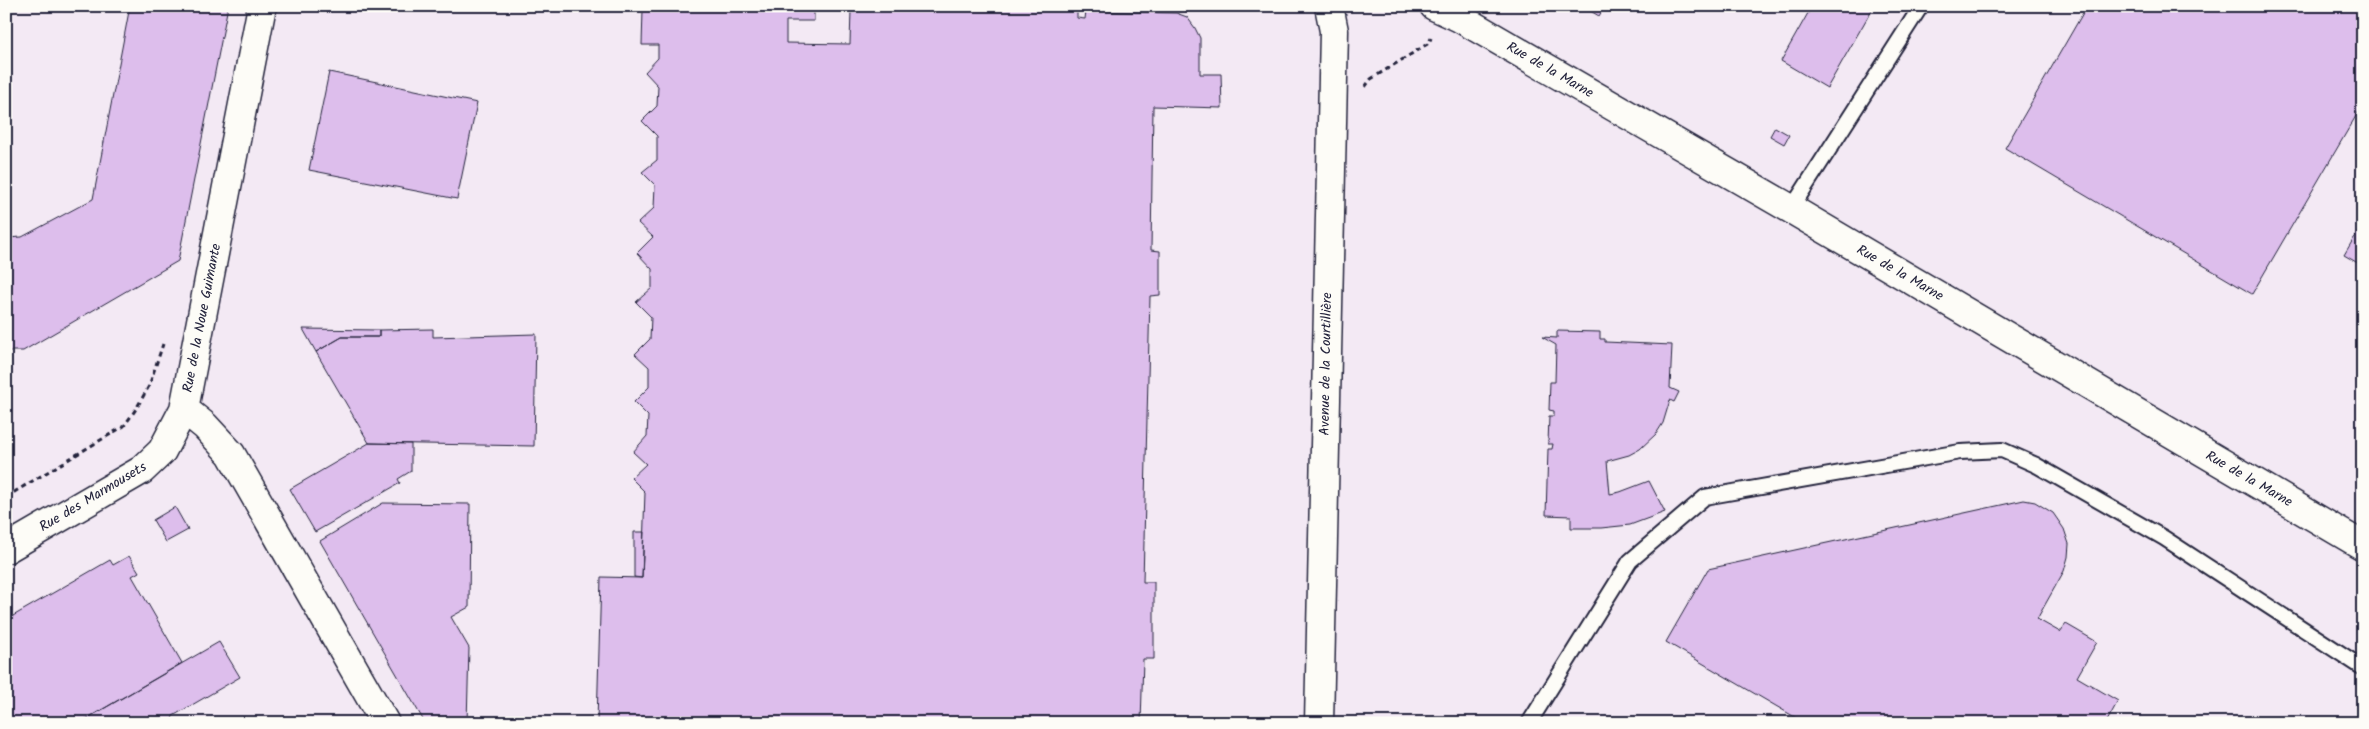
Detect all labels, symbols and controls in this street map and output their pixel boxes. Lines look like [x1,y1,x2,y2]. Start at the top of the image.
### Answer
street label: Rue de la Marne [1502,36,1598,104]
street label: Rue de la Marne [1852,239,1948,307]
street label: Rue de la Noue Guimante [177,241,227,394]
street label: Avenue de la Courtillière [1314,291,1338,436]
street label: Rue de la Marne [2201,445,2297,513]
street label: Rue des Marmousets [35,456,151,538]

